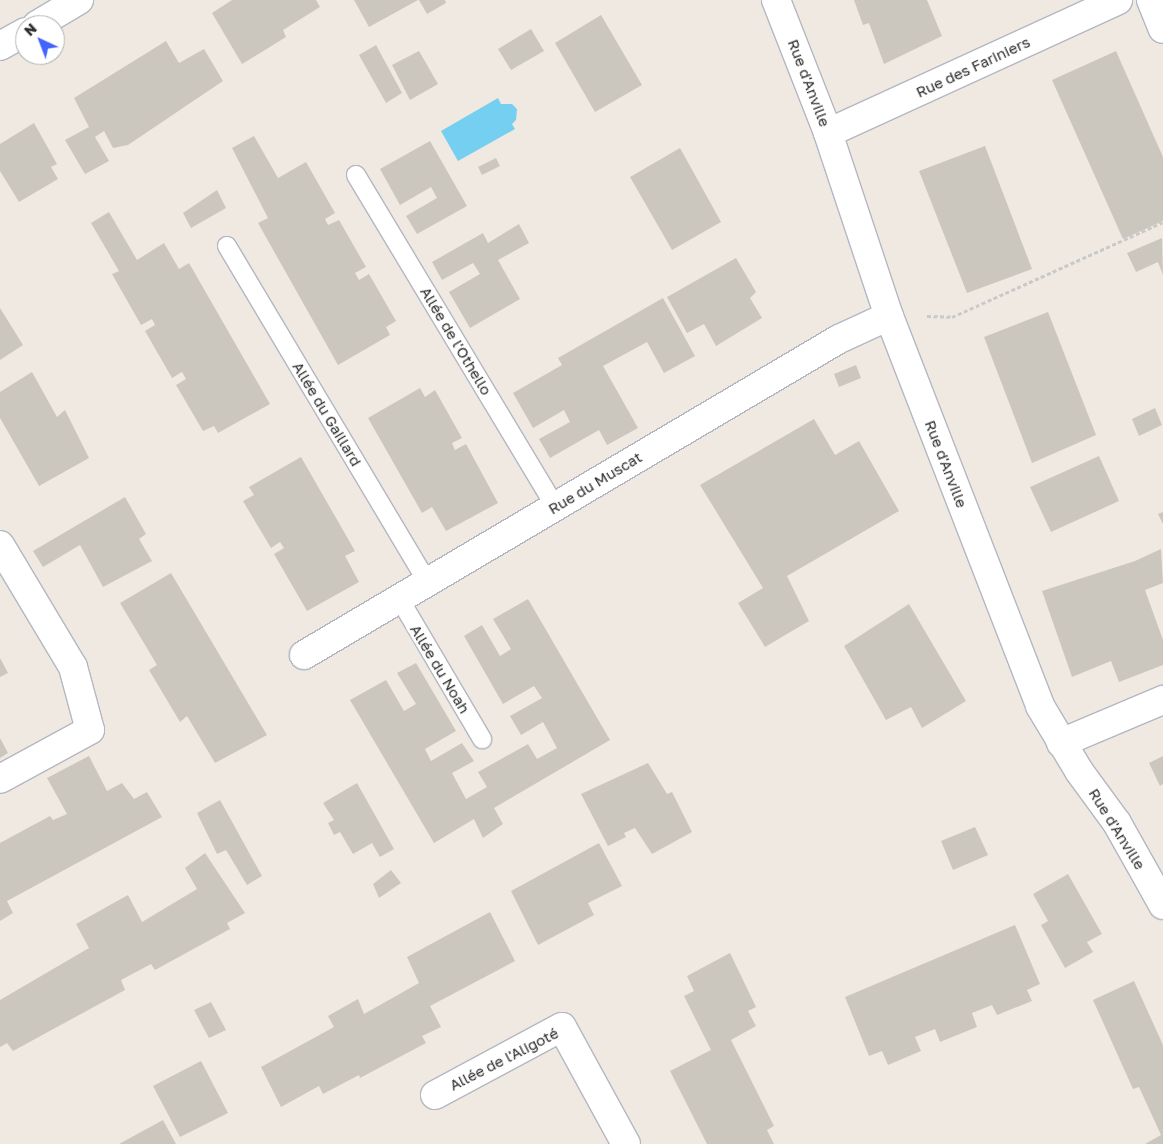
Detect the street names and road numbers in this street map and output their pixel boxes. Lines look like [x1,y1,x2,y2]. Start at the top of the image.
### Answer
street label: Rue des Fariniers [913,33,1033,101]
street label: Rue d'Anville [784,37,834,129]
street label: Allée de l'Othello [417,284,495,398]
street label: Allée du Gaillard [289,359,365,469]
street label: Rue d'Anville [921,418,971,510]
street label: Rue du Muscat [545,448,645,518]
street label: Allée du Noah [406,621,474,717]
street label: Rue d'Anville [1085,785,1149,873]
street label: Allée de l'Aligoté [447,1024,561,1094]

